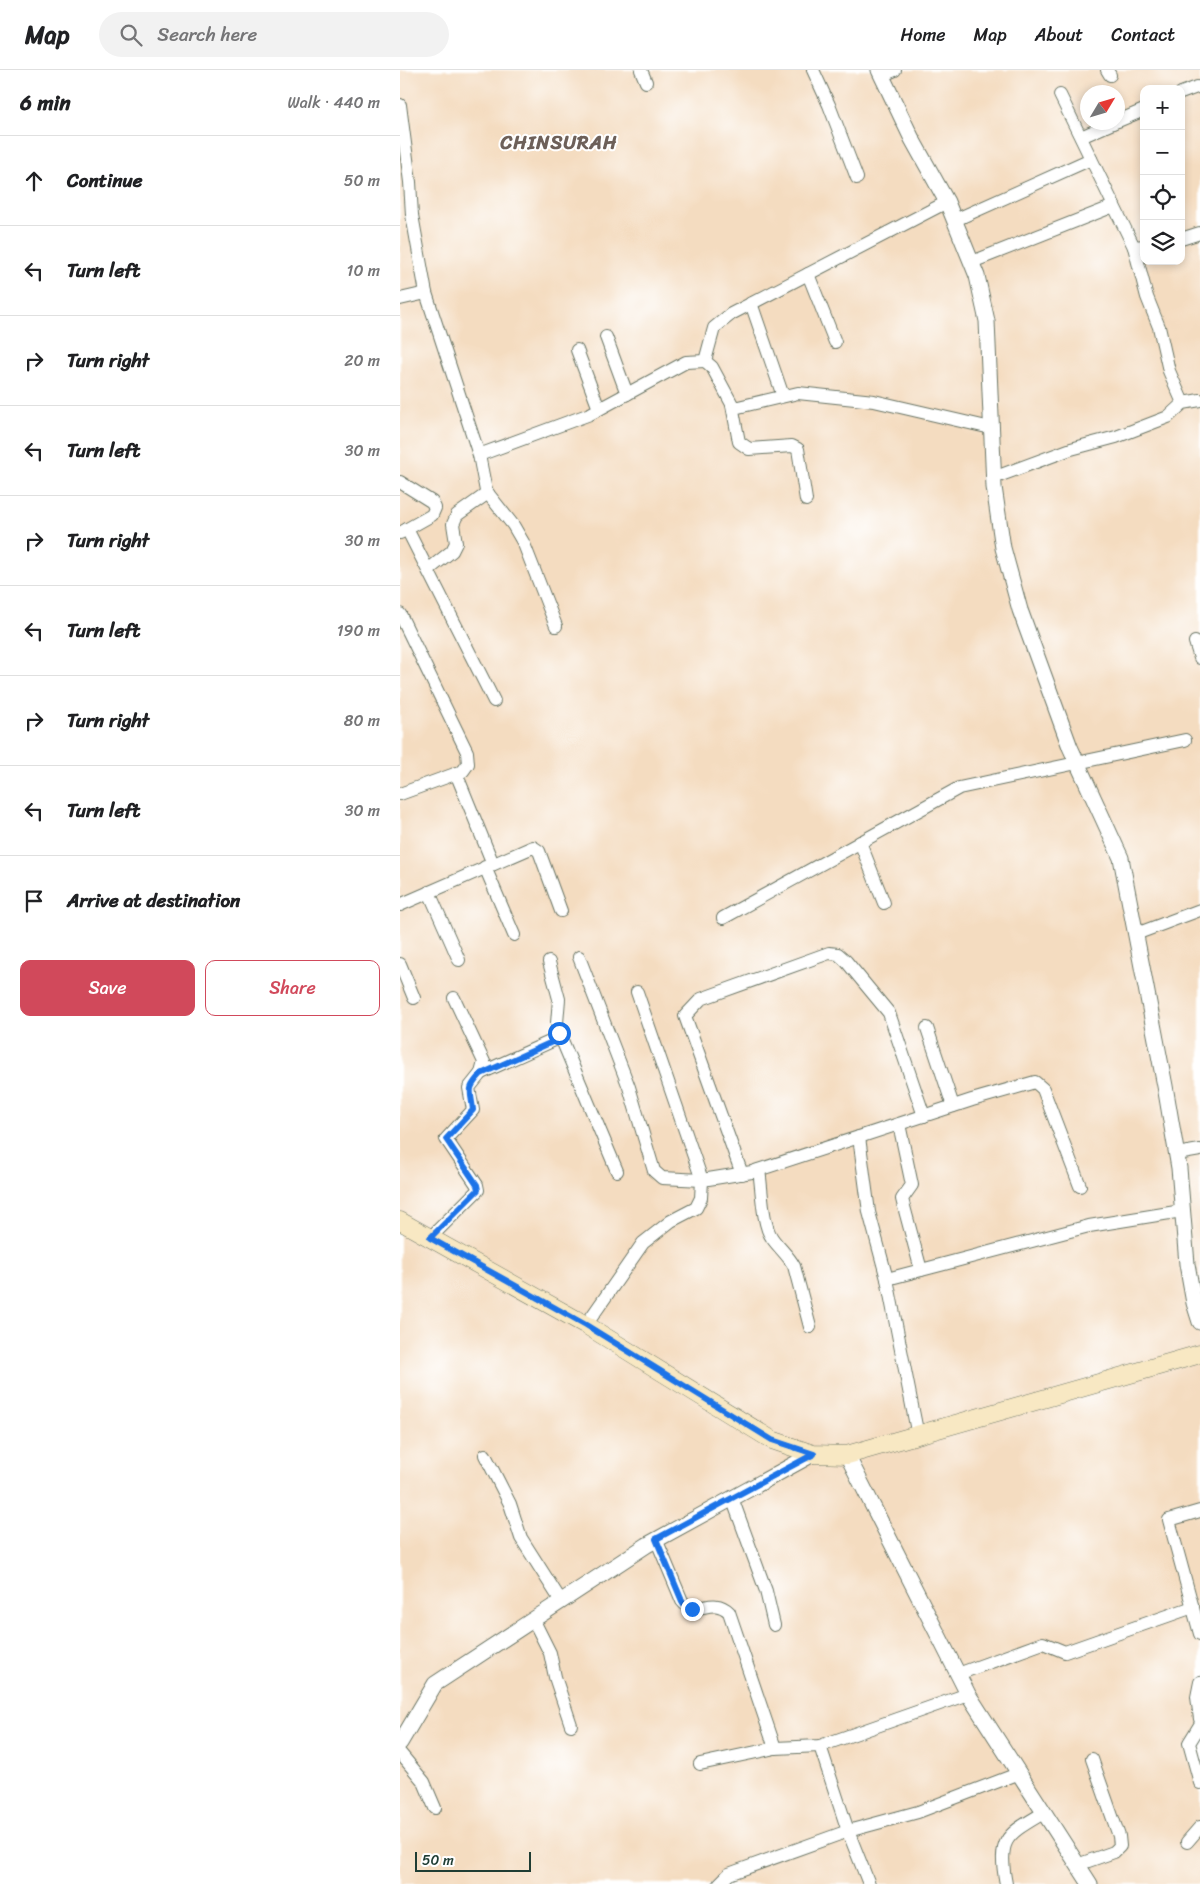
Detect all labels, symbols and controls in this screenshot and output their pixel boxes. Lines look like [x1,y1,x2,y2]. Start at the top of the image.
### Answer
search box [99,12,449,57]
text: Map [25,14,69,56]
text: Search here [157,18,257,51]
text: Home [901,19,946,51]
text: Map [974,19,1007,51]
text: About [1035,19,1083,51]
text: Contact [1111,19,1175,51]
icon: search [117,21,145,49]
text: 6 min [20,84,71,122]
north arrow [1080,85,1125,130]
map controls [1140,85,1185,265]
button: + [1140,85,1185,130]
text: Walk · 440 m [287,88,380,117]
district label: CHINSURAH [500,126,617,159]
button: − [1140,130,1185,175]
text: Continue [67,164,143,197]
text: 50 m [344,166,380,195]
icon: ahead [20,167,48,195]
button: locate [1140,175,1185,220]
button: layers [1140,220,1185,265]
text: Turn left [67,254,140,287]
text: 10 m [347,256,380,285]
icon: left [20,257,48,285]
text: Turn right [67,344,149,377]
text: 20 m [344,346,380,375]
icon: right [20,347,48,375]
text: Turn left [67,434,140,467]
text: 30 m [345,436,380,465]
icon: left [20,437,48,465]
text: Turn right [67,524,149,557]
text: 30 m [345,526,380,555]
icon: right [20,527,48,555]
text: Turn left [67,614,140,647]
text: 190 m [337,616,380,645]
icon: left [20,617,48,645]
text: Turn right [67,704,149,737]
text: 80 m [344,706,380,735]
icon: right [20,707,48,735]
text: Turn left [67,794,140,827]
text: 30 m [345,796,380,825]
icon: left [20,797,48,825]
text: Arrive at destination [67,884,240,917]
icon: arrive [20,887,48,915]
button: Save [20,960,195,1016]
button: Share [205,960,380,1016]
route start [548,1022,571,1045]
route end [681,1598,704,1621]
text: 50 m [422,1848,454,1873]
scale bar [415,1849,531,1872]

